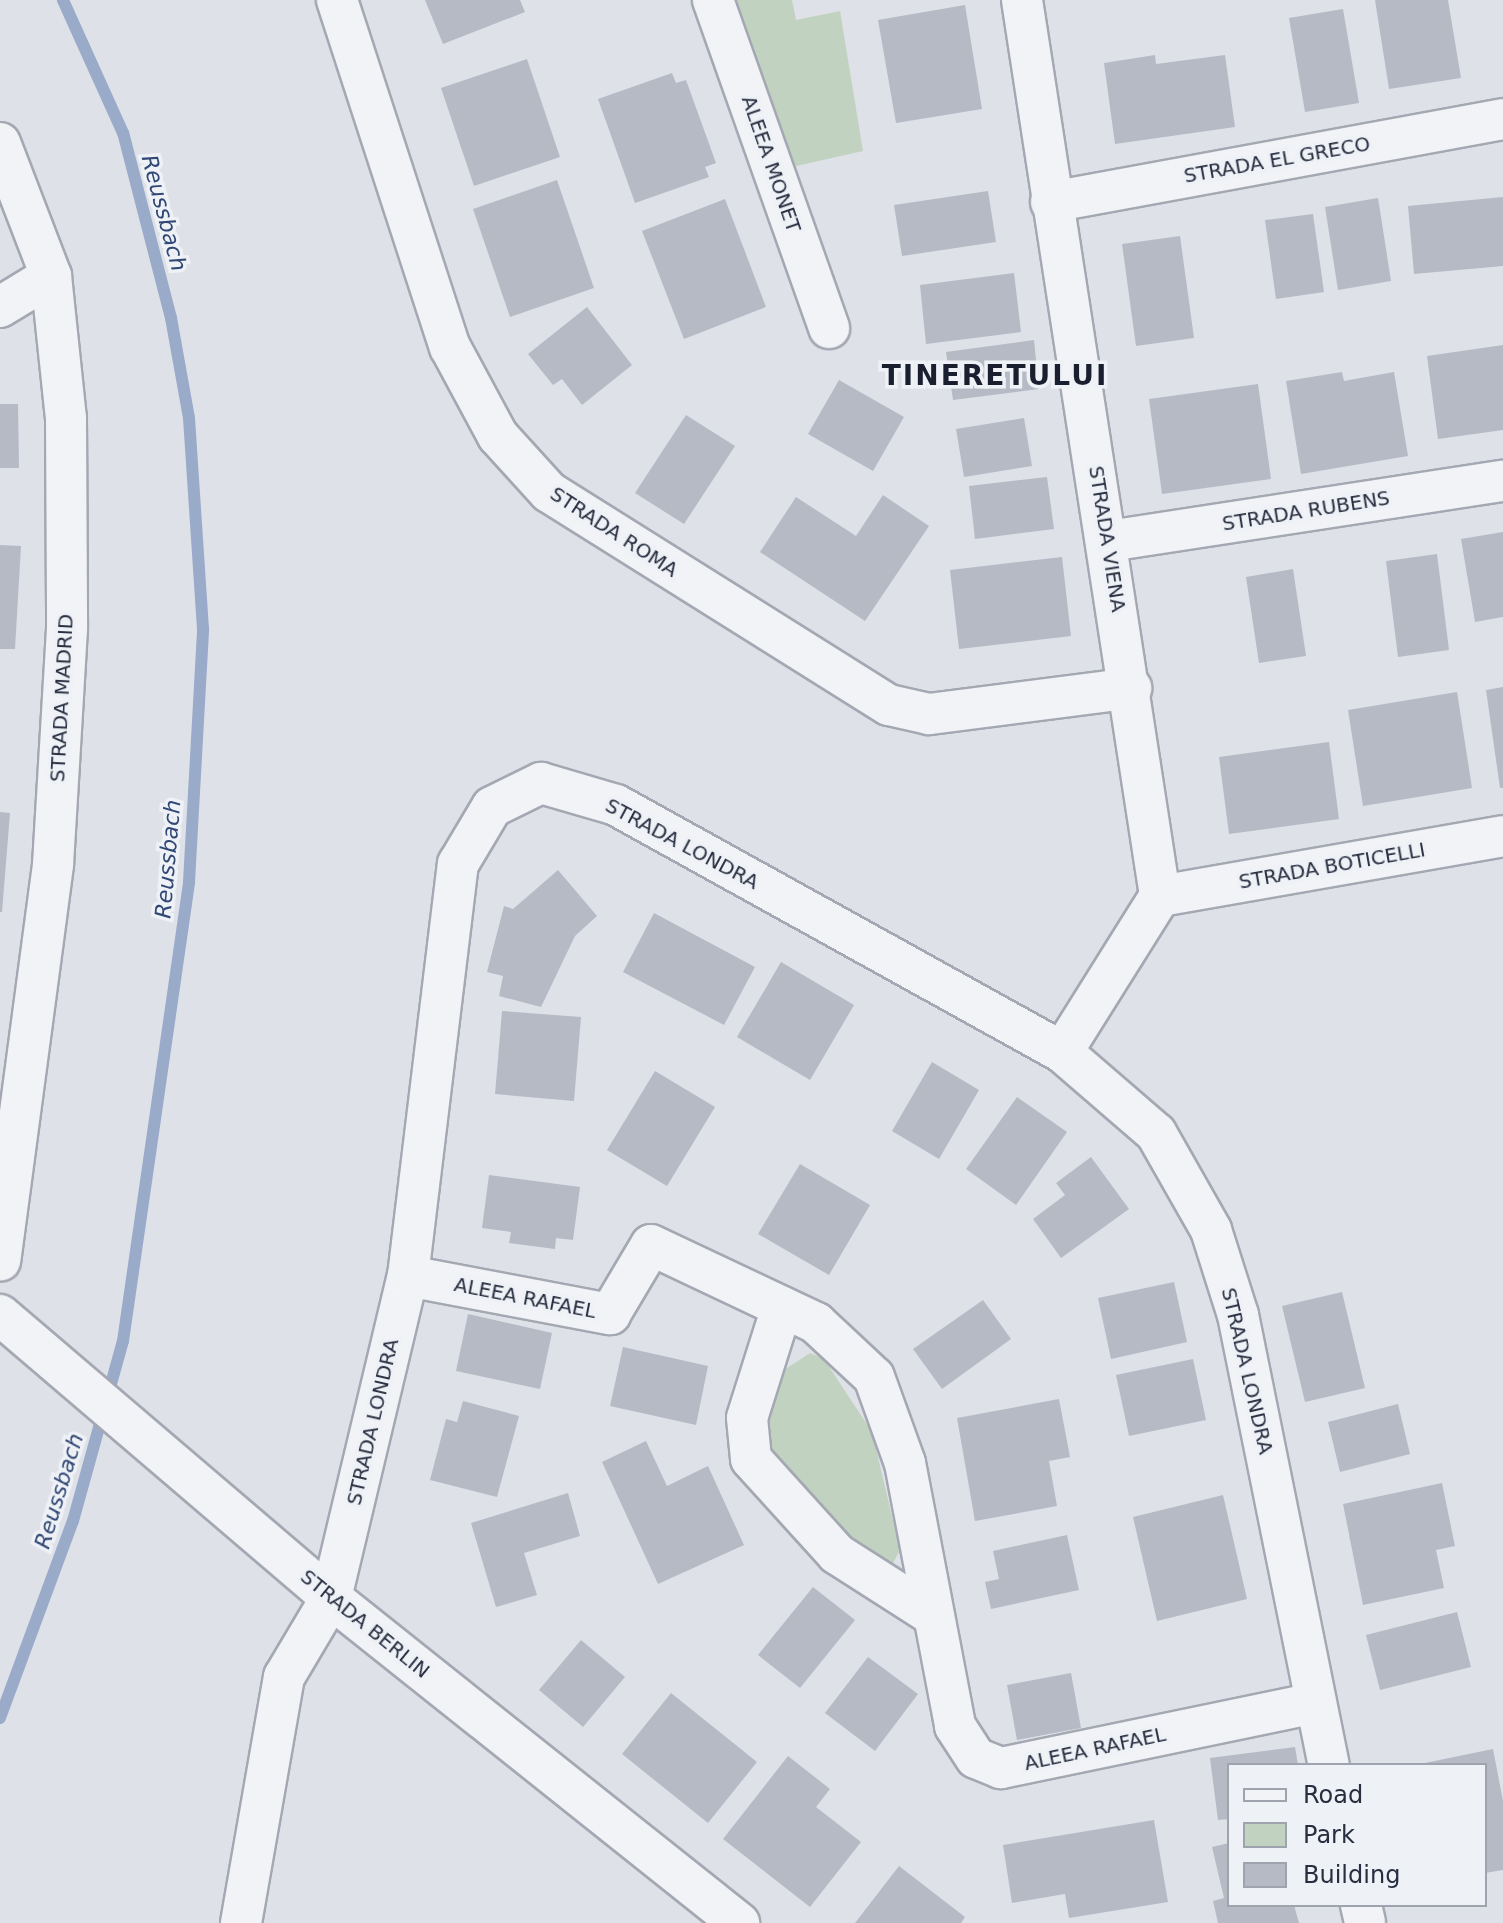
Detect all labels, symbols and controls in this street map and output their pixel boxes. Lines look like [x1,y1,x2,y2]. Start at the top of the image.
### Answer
street label: ALEEA MONET [736,93,806,235]
street label: STRADA EL GRECO [1182,132,1372,188]
water label: Reussbach [136,152,192,274]
district label: TINERETULUI [882,359,1108,393]
street label: STRADA VIENA [1084,464,1130,614]
street label: STRADA ROMA [546,482,682,582]
street label: STRADA RUBENS [1221,486,1391,536]
street label: STRADA MADRID [46,613,78,783]
street label: STRADA LONDRA [601,793,763,895]
water label: Reussbach [150,798,186,920]
street label: STRADA BOTICELLI [1237,838,1427,894]
street label: ALEEA RAFAEL [452,1272,598,1324]
street label: STRADA LONDRA [1216,1285,1278,1457]
street label: STRADA LONDRA [342,1336,404,1508]
water label: Reussbach [29,1430,89,1552]
street label: STRADA BERLIN [296,1565,434,1683]
street label: ALEEA RAFAEL [1022,1722,1168,1776]
legend [1227,1763,1487,1907]
text: Road [1303,1781,1363,1809]
text: Park [1303,1821,1355,1849]
text: Building [1303,1861,1400,1889]

